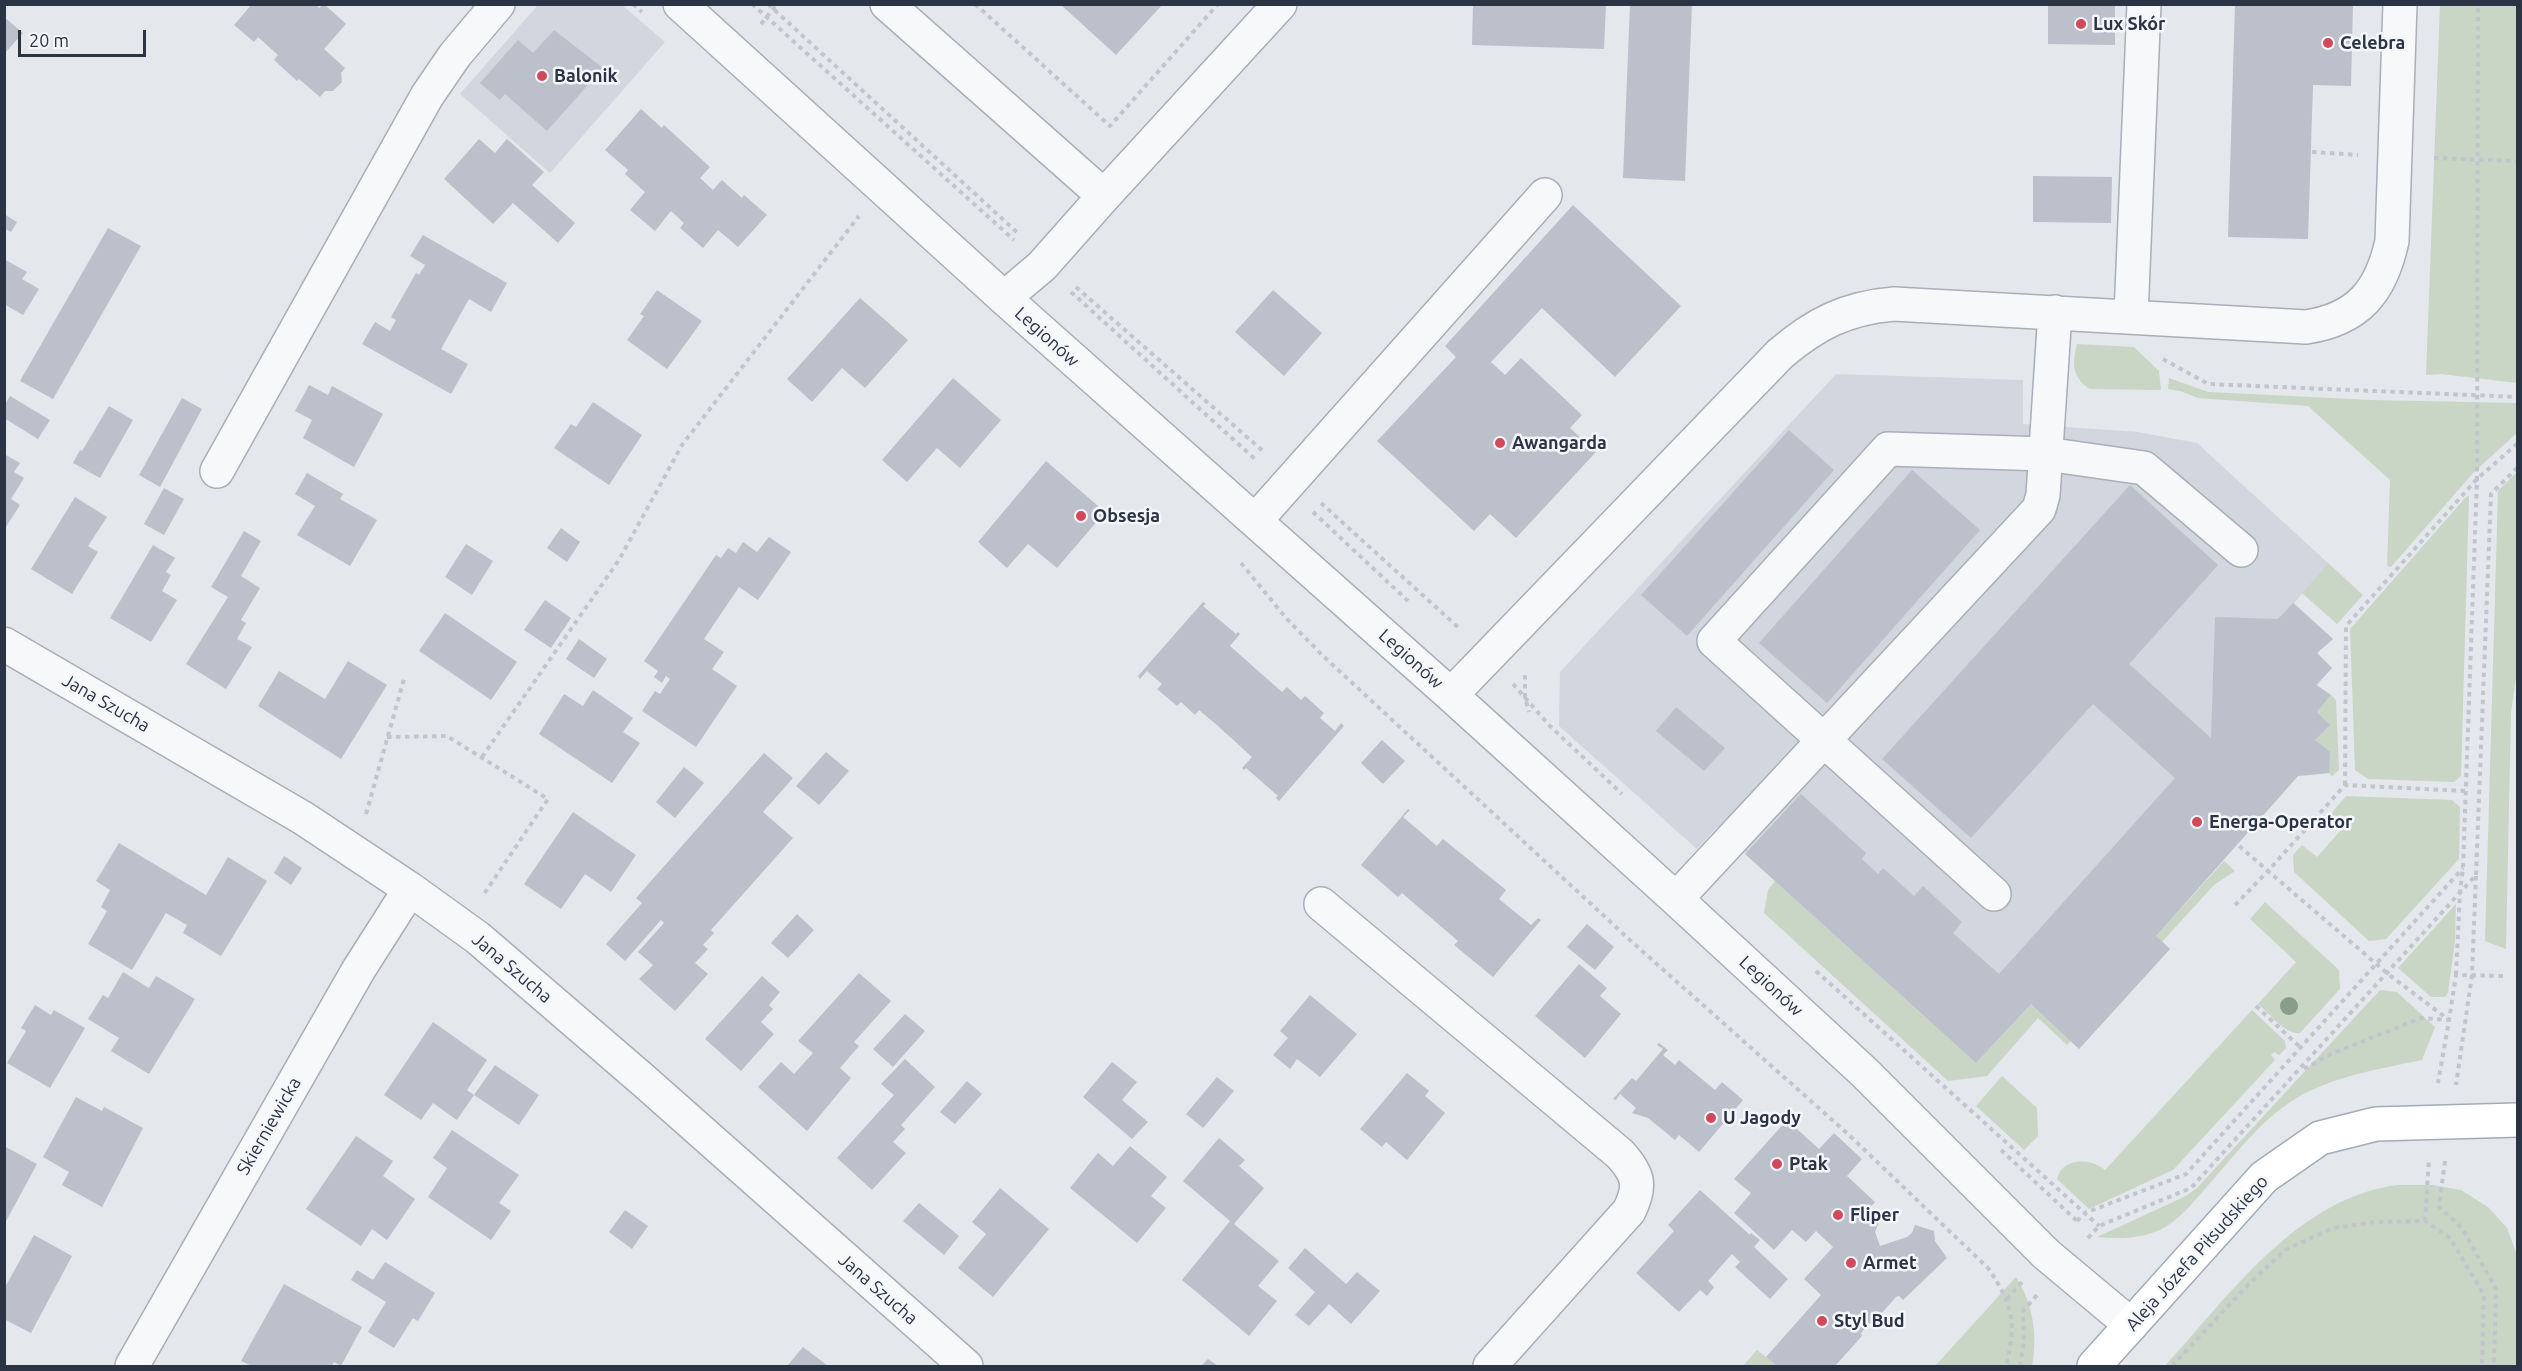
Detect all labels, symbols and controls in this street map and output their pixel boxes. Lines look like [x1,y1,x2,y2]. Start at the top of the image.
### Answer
place label: Lux Skór [2093,13,2165,35]
marker: Lux Skór [2074,17,2088,31]
scale bar [21,18,148,56]
text: 20 m [29,30,69,50]
place label: Celebra [2340,32,2405,54]
marker: Celebra [2321,36,2335,50]
place label: Balonik [554,65,618,87]
marker: Balonik [535,69,549,83]
street label: Legionów [1010,303,1084,371]
place label: Awangarda [1512,432,1607,454]
marker: Awangarda [1493,436,1507,450]
place label: Obsesja [1093,505,1160,527]
marker: Obsesja [1074,509,1088,523]
street label: Legionów [1374,625,1448,693]
street label: Jana Szucha [58,669,154,737]
place label: Energa-Operator [2209,811,2352,833]
marker: Energa-Operator [2190,815,2204,829]
street label: Jana Szucha [468,928,556,1008]
street label: Legionów [1735,951,1807,1021]
street label: Skierniewicka [232,1073,306,1179]
place label: U Jagody [1723,1107,1801,1129]
marker: U Jagody [1704,1111,1718,1125]
place label: Ptak [1789,1153,1828,1175]
marker: Ptak [1770,1157,1784,1171]
street label: Aleja Józefa Piłsudskiego [2121,1171,2273,1335]
place label: Fliper [1850,1204,1899,1226]
marker: Fliper [1831,1208,1845,1222]
street label: Jana Szucha [834,1249,922,1329]
place label: Armet [1863,1252,1917,1274]
marker: Armet [1844,1256,1858,1270]
place label: Styl Bud [1834,1310,1905,1332]
marker: Styl Bud [1815,1314,1829,1328]

